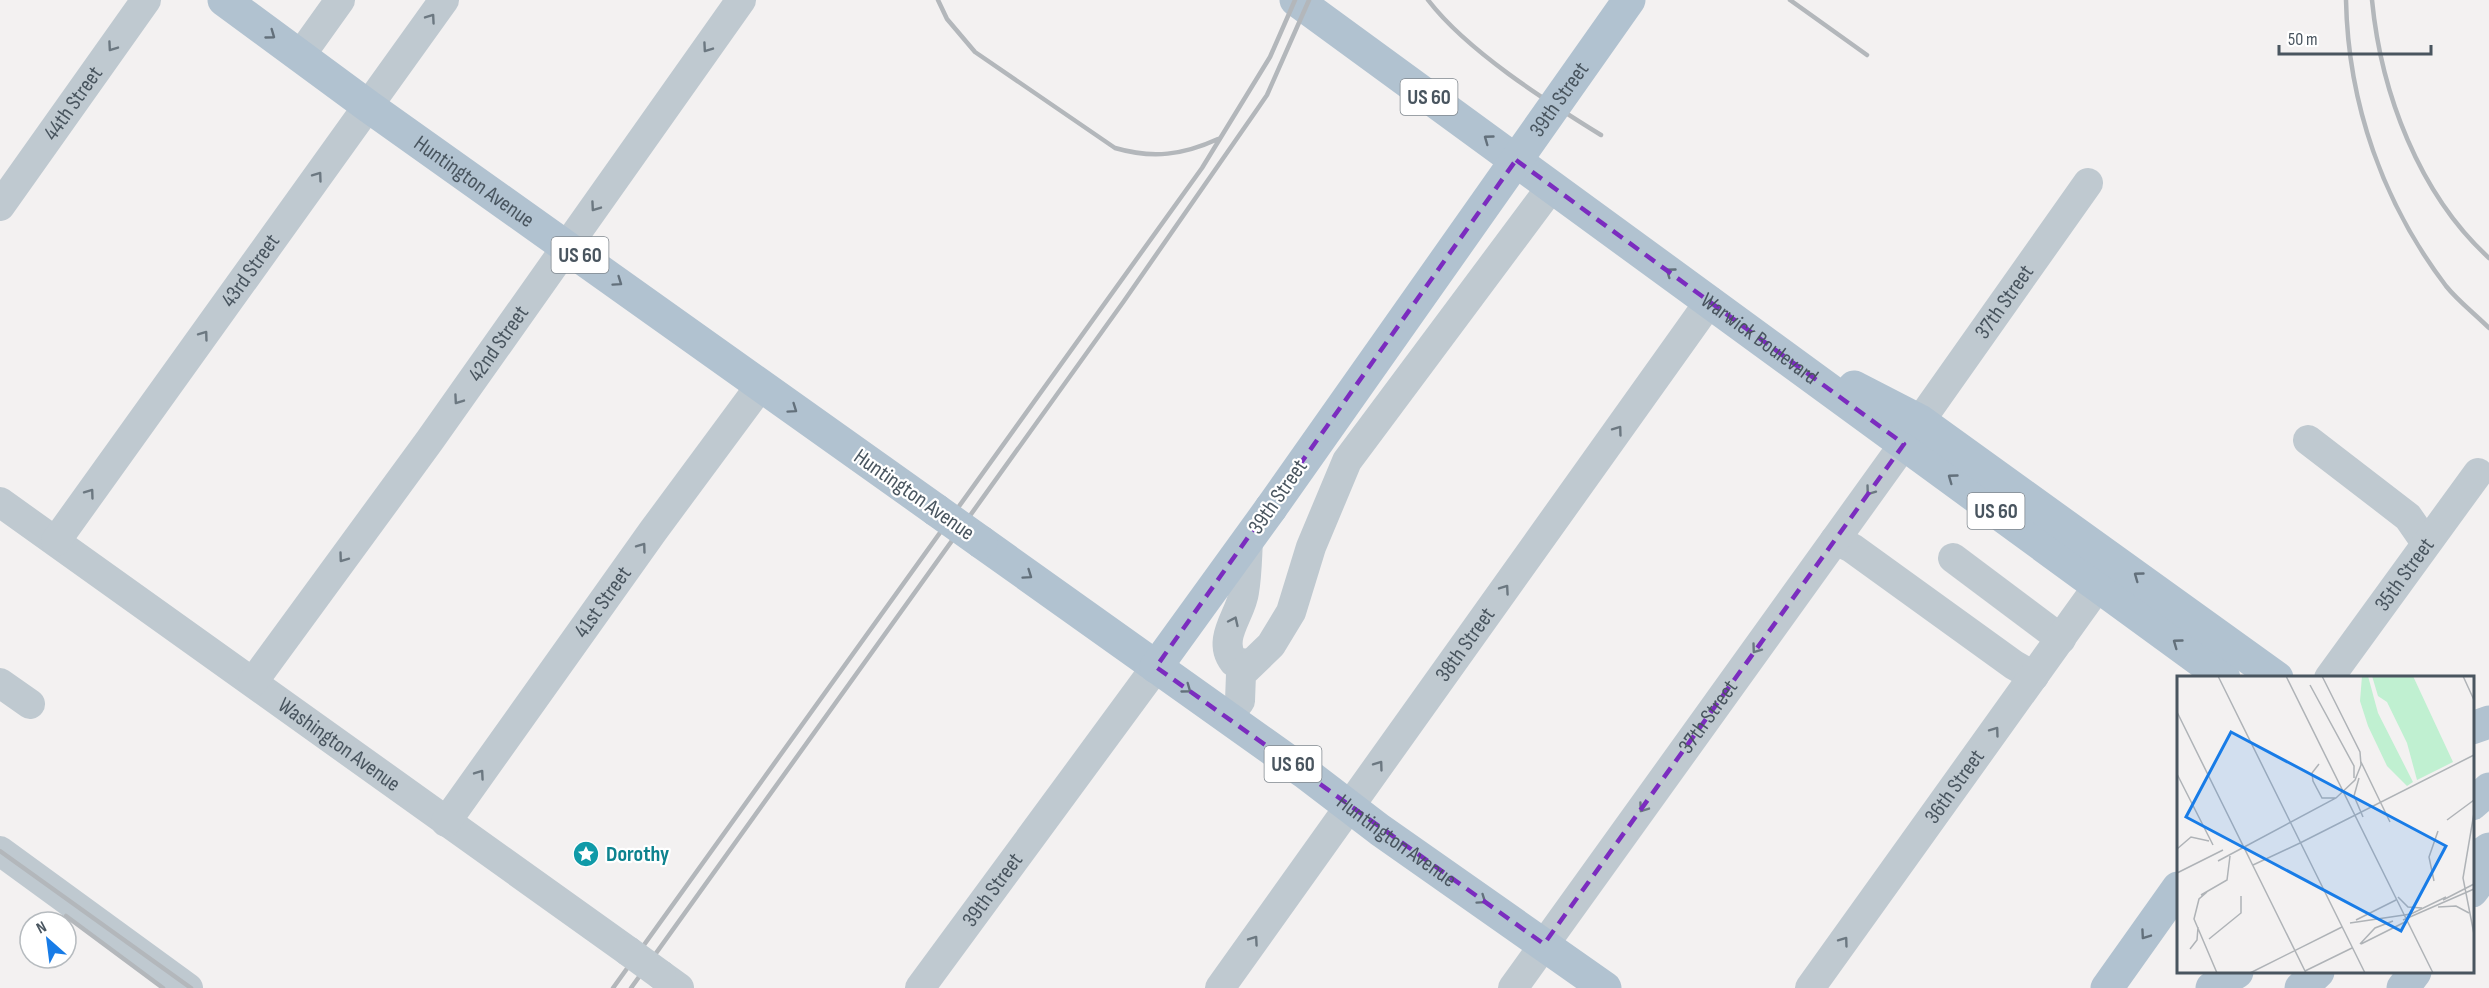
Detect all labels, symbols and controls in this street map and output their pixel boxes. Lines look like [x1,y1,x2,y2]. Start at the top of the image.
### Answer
one-way arrow [424,13,435,24]
scale bar [2279,18,2430,56]
one-way arrow [264,27,275,38]
text: 50 m [2288,29,2318,50]
one-way arrow [108,41,119,52]
one-way arrow [703,41,714,52]
street label: 39th Street [1523,56,1595,142]
street label: 44th Street [37,61,108,146]
road number: US 60 [1400,79,1458,115]
street label: Huntington Avenue [409,129,540,233]
one-way arrow [1483,136,1494,147]
one-way arrow [310,172,321,183]
one-way arrow [591,200,602,211]
street label: 43rd Street [215,228,286,312]
road number: US 60 [552,237,608,273]
street label: 37th Street [1969,259,2040,344]
one-way arrow [1666,268,1677,279]
one-way arrow [611,275,622,286]
street label: Warwick Boulevard [1695,287,1823,390]
street label: 42nd Street [462,300,534,387]
one-way arrow [196,330,207,341]
one-way arrow [454,394,465,405]
one-way arrow [786,401,797,412]
one-way arrow [1611,426,1622,437]
street label: Huntington Avenue [848,443,980,547]
street label: 39th Street [1243,454,1314,540]
one-way arrow [1947,475,1958,486]
one-way arrow [1866,485,1877,496]
one-way arrow [83,489,94,500]
road number: US 60 [1968,493,2024,529]
street label: 35th Street [2369,532,2440,616]
one-way arrow [635,542,646,553]
one-way arrow [339,552,350,563]
street label: 41st Street [568,561,637,643]
one-way arrow [1022,568,1033,579]
one-way arrow [2133,572,2144,583]
one-way arrow [1498,584,1509,595]
street label: 38th Street [1429,602,1501,687]
one-way arrow [1226,617,1238,628]
one-way arrow [2172,639,2183,650]
one-way arrow [1752,643,1763,654]
street label: 37th Street [1672,674,1744,759]
inset map [2177,676,2474,973]
one-way arrow [1180,682,1191,693]
street label: Washington Avenue [273,692,406,797]
one-way arrow [1987,727,1998,738]
street label: 36th Street [1919,744,1990,829]
road number: US 60 [1264,746,1322,782]
one-way arrow [1372,760,1383,771]
one-way arrow [473,769,484,780]
street label: Huntington Avenue [1331,788,1462,893]
one-way arrow [1639,801,1650,812]
place icon: Dorothy [571,839,601,869]
place label: Dorothy [606,841,669,868]
street label: 39th Street [956,847,1029,932]
one-way arrow [1475,893,1486,904]
north arrow [18,910,78,970]
text: N [33,918,50,938]
one-way arrow [2141,929,2152,940]
one-way arrow [1247,936,1258,947]
one-way arrow [1837,936,1848,947]

